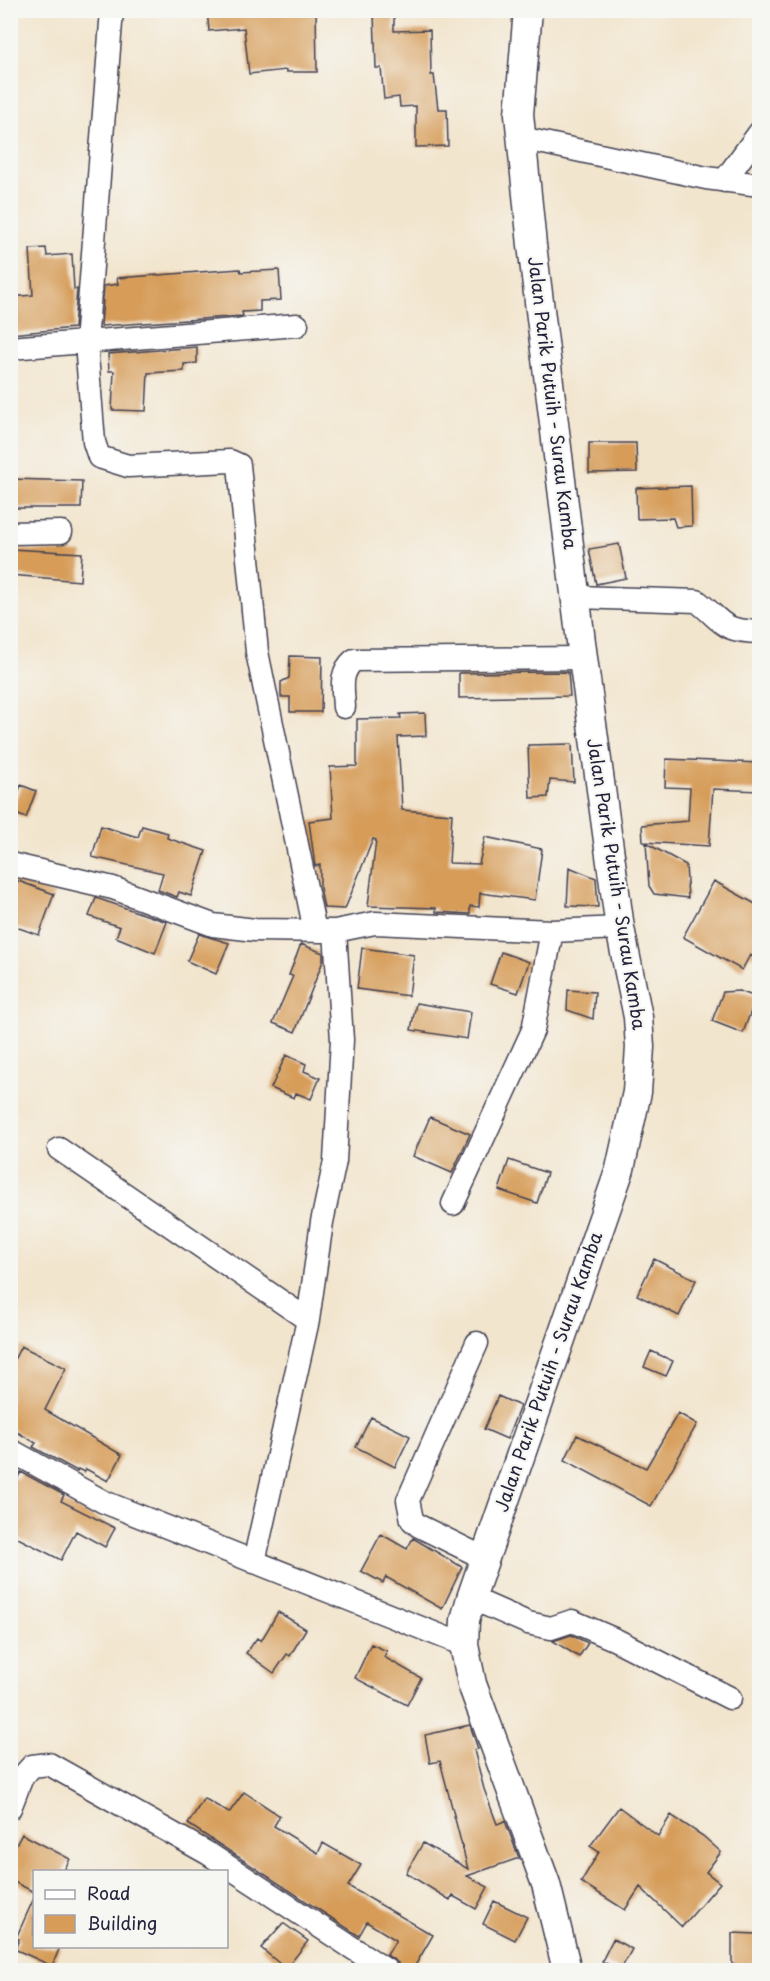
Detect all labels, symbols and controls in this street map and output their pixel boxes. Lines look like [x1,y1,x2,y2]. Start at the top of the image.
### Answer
street label: Jalan Parik Putuih - Surau Kamba [522,255,585,552]
street label: Jalan Parik Putuih - Surau Kamba [581,736,654,1032]
street label: Jalan Parik Putuih - Surau Kamba [487,1227,609,1515]
legend [33,1870,228,1948]
text: Road [87,1879,131,1906]
text: Building [87,1909,157,1936]

